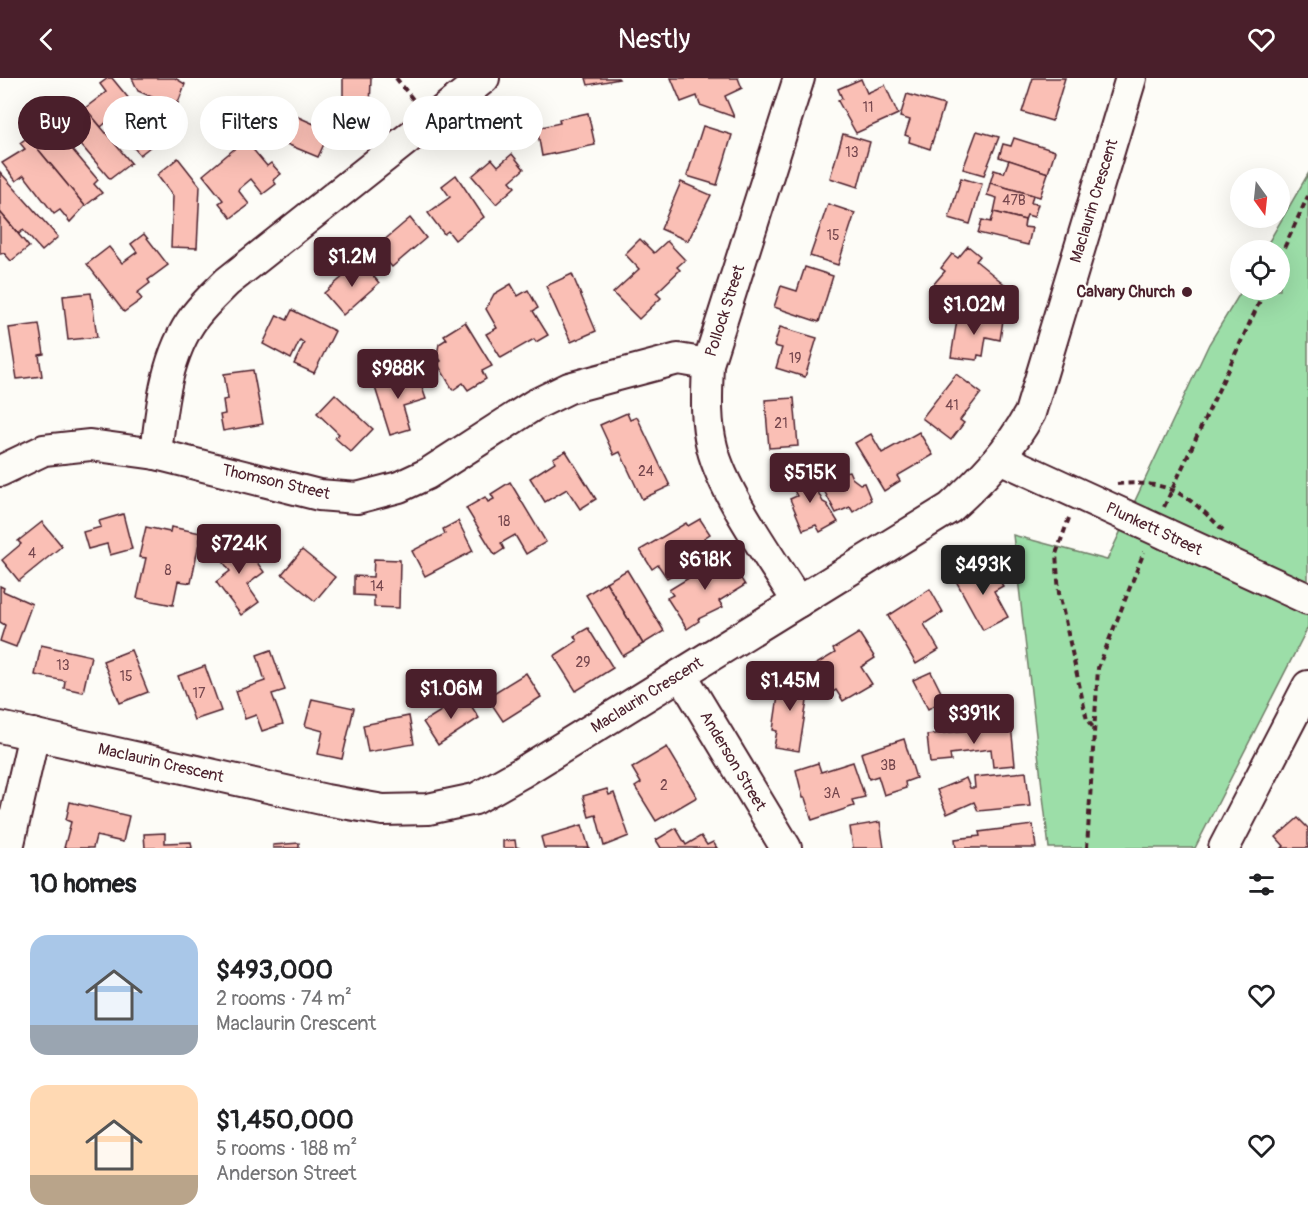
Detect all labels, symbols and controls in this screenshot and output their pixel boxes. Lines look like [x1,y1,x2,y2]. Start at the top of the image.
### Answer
icon: back [30,23,63,56]
text: Nestly [618,23,690,56]
icon: heart [1245,23,1278,56]
chip: Buy [18,96,91,150]
chip: Rent [103,96,188,150]
chip: Filters [200,96,299,150]
chip: New [311,96,391,150]
chip: Apartment [403,96,543,150]
house number: 11 [863,99,873,116]
street label: Maclaurin Crescent [1066,136,1122,265]
house number: 13 [845,144,859,161]
north arrow [1230,168,1290,228]
map controls [1230,168,1290,300]
house number: 47B [1002,192,1026,209]
house number: 15 [826,227,840,244]
pin: $1.2M [310,237,394,288]
button: locate [1230,240,1290,300]
text: $1.2M [328,244,376,269]
street label: Pollock Street [701,262,749,359]
place label: Calvary Church [1076,282,1175,302]
pin: $1.02M [925,285,1023,336]
marker: Calvary Church [1180,285,1194,299]
text: $1.02M [943,292,1005,317]
pin: $988K [356,349,440,400]
house number: 19 [789,350,801,367]
text: $988K [371,356,425,381]
house number: 41 [945,397,959,414]
house number: 21 [774,415,788,432]
pin: $515K [768,453,852,504]
street label: Thomson Street [220,460,332,504]
text: $515K [784,460,836,485]
house number: 24 [638,463,654,480]
street label: Plunkett Street [1103,498,1206,560]
house number: 18 [498,513,510,530]
pin: $724K [197,524,281,575]
text: $724K [211,531,267,556]
pin: $618K [663,540,747,591]
house number: 4 [28,545,36,562]
pin: $493K [941,545,1025,596]
text: $618K [679,547,731,572]
text: $493K [955,552,1011,577]
house number: 8 [164,562,172,579]
house number: 14 [370,578,384,595]
street label: Maclaurin Crescent [587,652,707,737]
house number: 29 [575,654,591,671]
house number: 13 [56,657,70,674]
pin: $1.45M [741,661,839,712]
house number: 15 [119,668,133,685]
text: $1.45M [760,668,820,693]
pin: $1.06M [402,669,500,720]
text: $1.06M [420,676,482,701]
house number: 17 [193,685,206,702]
pin: $391K [932,694,1016,745]
text: $391K [948,701,1000,726]
street label: Anderson Street [695,708,771,815]
street label: Maclaurin Crescent [96,739,226,787]
house number: 3B [880,757,896,774]
house number: 2 [660,777,668,794]
house number: 3A [824,785,840,802]
text: 10 homes [30,868,136,900]
icon: filters [1245,868,1278,901]
text: $493,000 [216,954,333,986]
icon: home [78,959,150,1031]
icon: heart [1245,979,1278,1012]
text: 2 rooms · 74 m² [216,986,352,1011]
text: Maclaurin Crescent [216,1011,376,1036]
text: $1,450,000 [216,1104,354,1136]
icon: home [78,1109,150,1181]
icon: heart [1245,1129,1278,1162]
text: 5 rooms · 188 m² [216,1136,357,1161]
text: Anderson Street [216,1161,357,1186]

